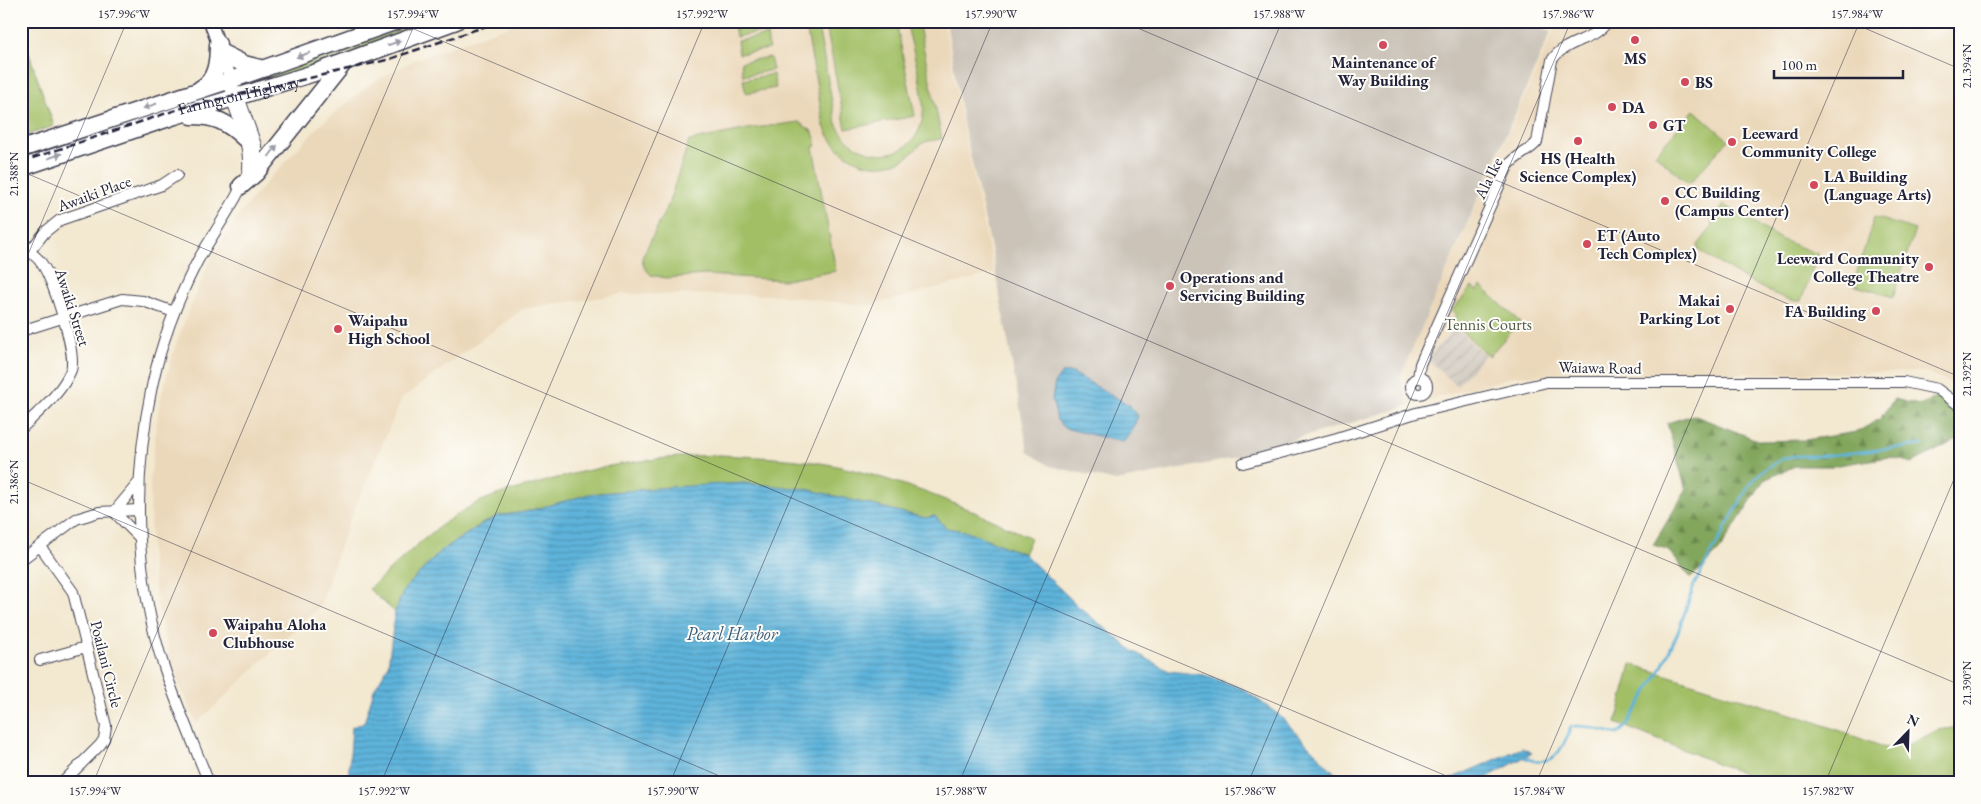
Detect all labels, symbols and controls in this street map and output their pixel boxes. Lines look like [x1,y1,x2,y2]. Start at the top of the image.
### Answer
text: 157.996°W [98,6,151,22]
text: 157.994°W [387,6,440,22]
text: 157.992°W [676,6,729,22]
text: 157.990°W [965,6,1018,22]
text: 157.988°W [1253,6,1306,22]
text: 157.986°W [1542,6,1595,22]
text: 157.984°W [1831,6,1884,22]
marker: MS [1629,34,1641,46]
one-way arrow [387,39,402,46]
marker: Maintenance of Way Building [1377,39,1389,51]
text: 21.394°N [1959,43,1975,88]
place label: MS [1624,48,1646,69]
scale bar [1774,48,1902,80]
one-way arrow [295,52,310,59]
place label: Maintenance of Way Building [1331,52,1437,91]
text: 100 m [1781,55,1818,74]
street label: Farrington Highway [175,70,303,120]
place label: BS [1695,72,1713,93]
marker: BS [1679,76,1691,88]
place label: DA [1622,97,1646,118]
marker: DA [1606,101,1618,113]
one-way arrow [142,103,157,110]
place label: GT [1663,115,1686,136]
marker: GT [1647,119,1659,131]
place label: Leeward Community College [1742,123,1877,162]
marker: HS (Health Science Complex) [1572,135,1584,147]
marker: Leeward Community College [1726,136,1738,148]
one-way arrow [268,144,278,157]
place label: HS (Health Science Complex) [1520,148,1636,187]
text: 21.388°N [6,151,22,196]
one-way arrow [48,152,63,159]
street label: Ala Ike [1469,154,1507,203]
place label: LA Building (Language Arts) [1824,166,1931,205]
street label: Awaiki Place [53,170,134,217]
marker: LA Building (Language Arts) [1808,179,1820,191]
place label: CC Building (Campus Center) [1675,182,1789,221]
marker: CC Building (Campus Center) [1659,195,1671,207]
place label: ET (Auto Tech Complex) [1597,225,1697,264]
marker: ET (Auto Tech Complex) [1581,238,1593,250]
place label: Leeward Community College Theatre [1777,248,1919,287]
marker: Leeward Community College Theatre [1923,261,1935,273]
street label: Awaiki Street [50,265,95,349]
place label: Operations and Servicing Building [1180,267,1305,306]
marker: Operations and Servicing Building [1164,280,1176,292]
place label: Makai Parking Lot [1639,290,1720,329]
place label: FA Building [1785,301,1867,322]
marker: Makai Parking Lot [1724,303,1736,315]
marker: FA Building [1870,305,1882,317]
place label: Waipahu High School [348,310,431,349]
park label: Tennis Courts [1444,314,1532,335]
marker: Waipahu High School [332,323,344,335]
text: 21.392°N [1959,351,1975,396]
street label: Waiawa Road [1558,356,1643,379]
text: 21.386°N [6,459,22,504]
place label: Waipahu Aloha Clubhouse [223,614,327,653]
street label: Poailani Circle [86,618,127,710]
water label: Pearl Harbor [687,622,779,645]
marker: Waipahu Aloha Clubhouse [207,627,219,639]
text: 21.390°N [1959,660,1975,705]
north arrow [1884,706,1934,756]
text: N [1904,710,1922,731]
text: 157.994°W [69,783,122,799]
text: 157.992°W [358,783,411,799]
text: 157.990°W [647,783,700,799]
text: 157.988°W [935,783,988,799]
text: 157.986°W [1224,783,1277,799]
text: 157.984°W [1513,783,1566,799]
text: 157.982°W [1802,783,1855,799]

